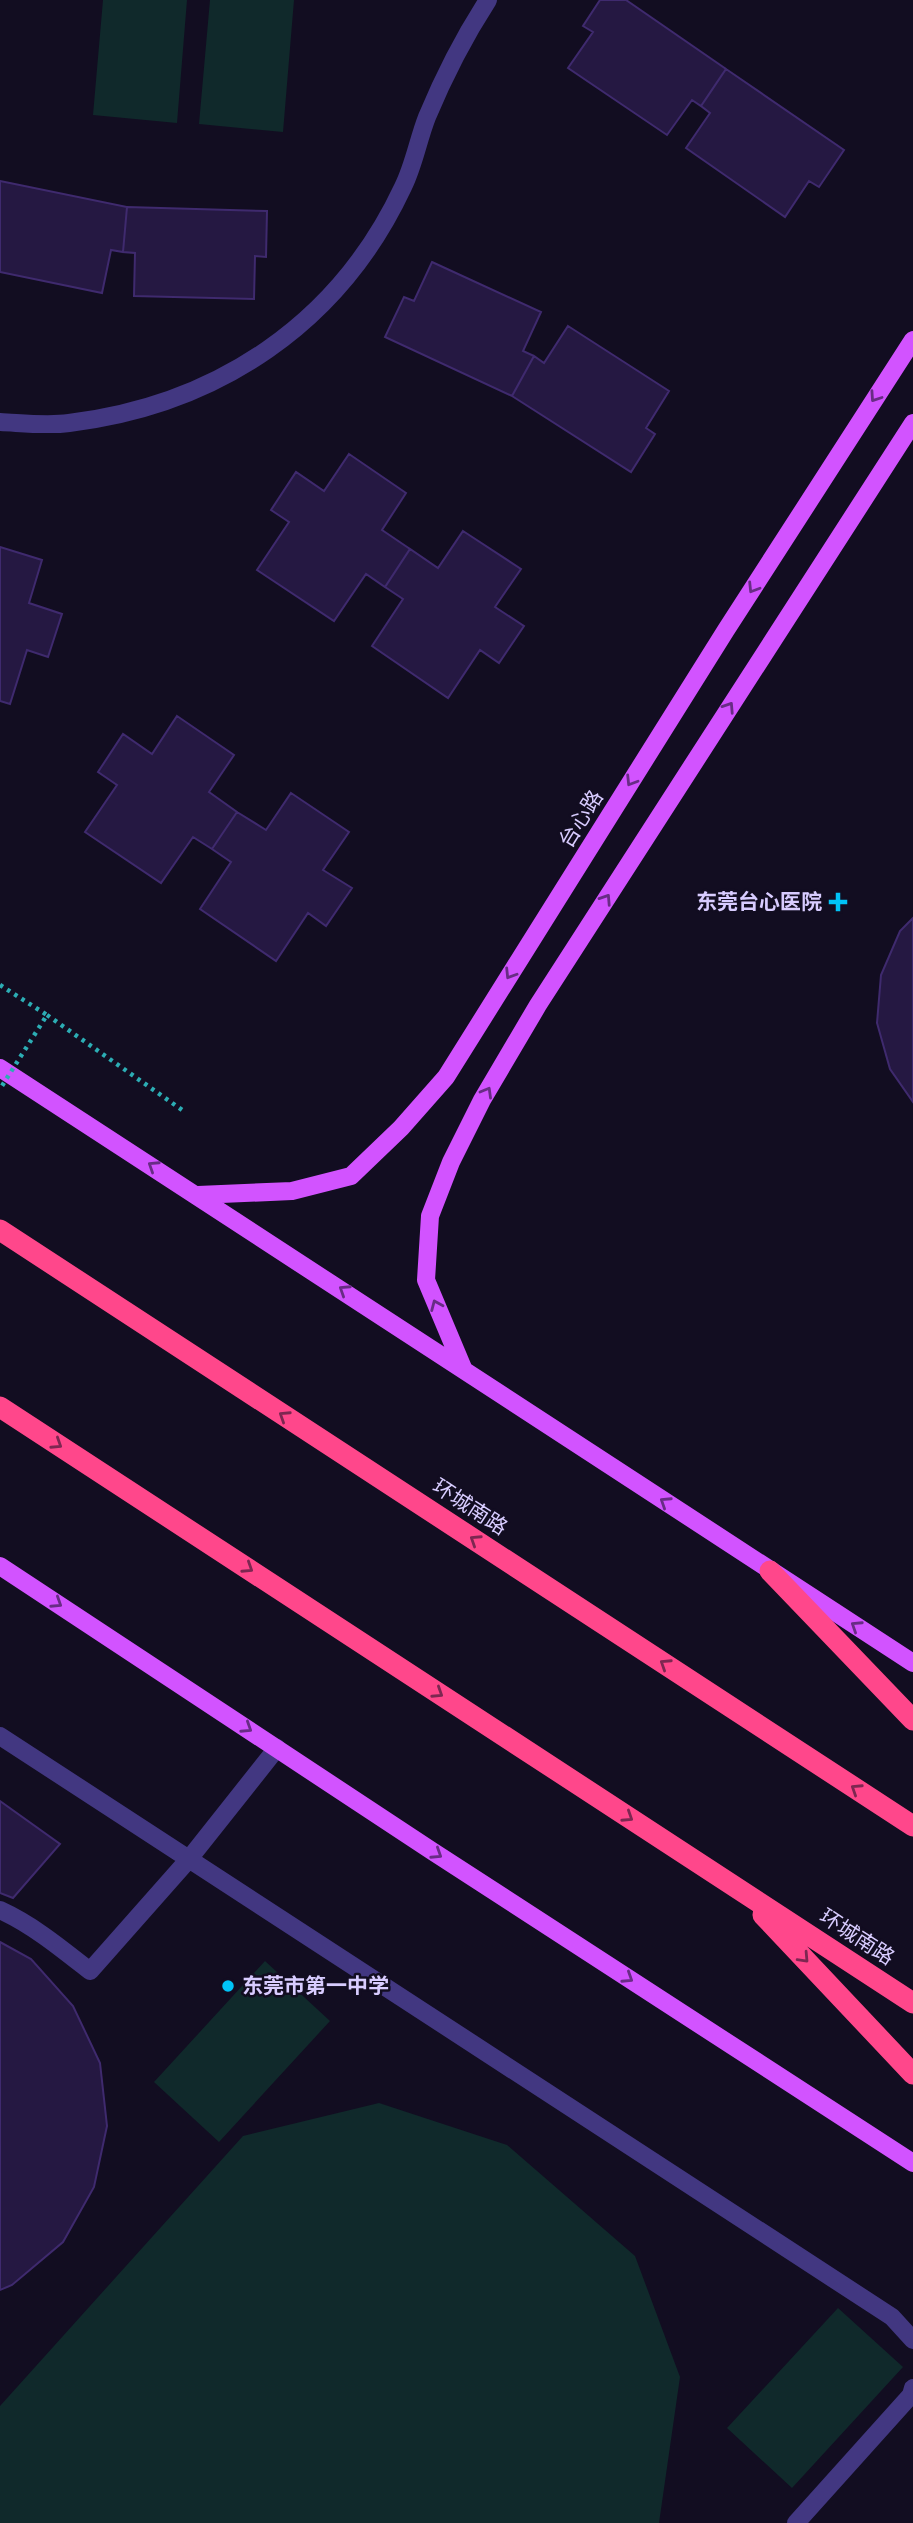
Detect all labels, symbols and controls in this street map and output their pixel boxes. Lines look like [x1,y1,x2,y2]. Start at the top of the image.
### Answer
one-way arrow [871,389,883,402]
one-way arrow [748,581,761,594]
one-way arrow [720,702,733,715]
one-way arrow [627,773,640,786]
street label: 台心路 [553,785,608,852]
place label: 东莞台心医院 [696,889,822,914]
marker: 东莞台心医院 [828,892,848,912]
one-way arrow [598,893,611,906]
one-way arrow [506,966,519,979]
one-way arrow [479,1087,492,1100]
one-way arrow [148,1162,161,1175]
one-way arrow [339,1286,352,1299]
one-way arrow [431,1300,445,1312]
one-way arrow [279,1411,292,1424]
one-way arrow [49,1436,62,1448]
street label: 环城南路 [428,1473,512,1540]
one-way arrow [660,1497,673,1510]
one-way arrow [470,1536,483,1548]
one-way arrow [240,1560,253,1573]
one-way arrow [49,1595,62,1607]
one-way arrow [850,1621,863,1634]
one-way arrow [660,1660,673,1673]
one-way arrow [430,1685,443,1697]
one-way arrow [239,1720,252,1733]
one-way arrow [851,1784,864,1797]
one-way arrow [621,1809,634,1822]
one-way arrow [429,1845,442,1858]
street label: 环城南路 [815,1903,899,1970]
one-way arrow [795,1950,808,1963]
one-way arrow [620,1969,633,1982]
place label: 东莞市第一中学 [242,1973,389,1998]
marker: 东莞市第一中学 [220,1978,236,1994]

